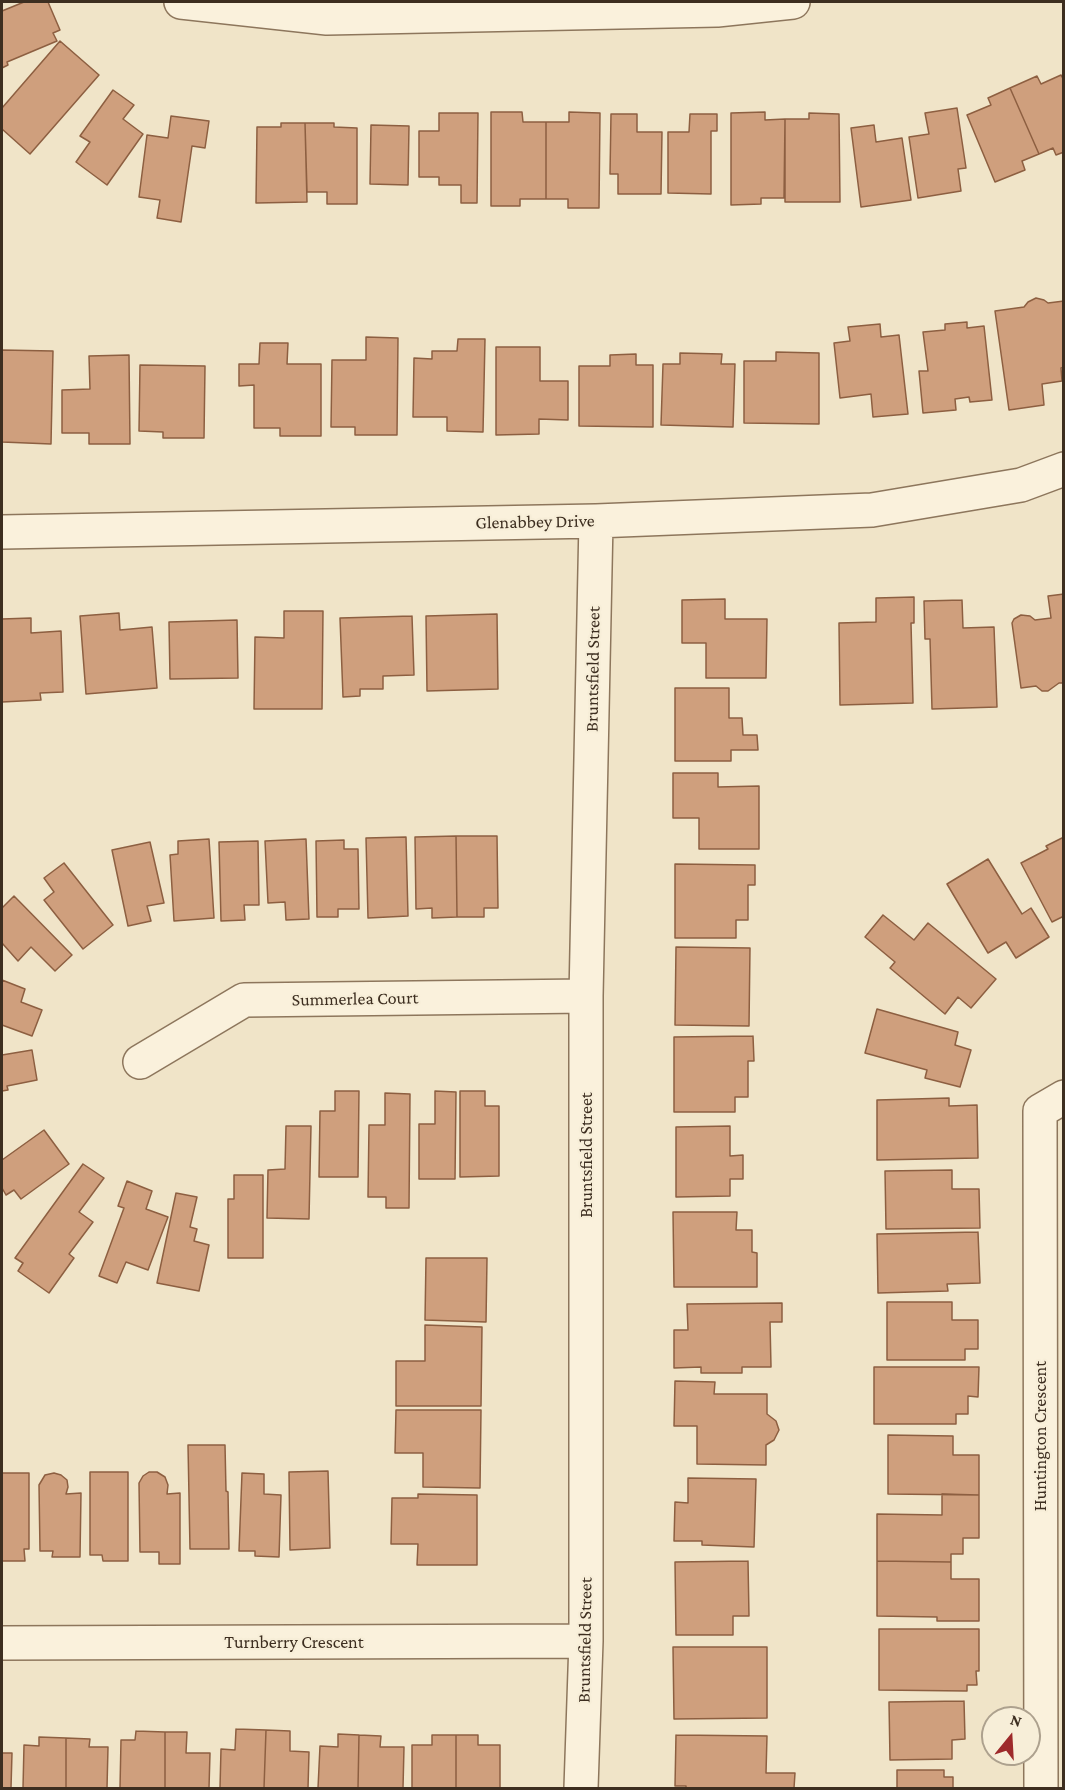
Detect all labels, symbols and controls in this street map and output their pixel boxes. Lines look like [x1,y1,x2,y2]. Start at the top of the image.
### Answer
street label: Glenabbey Drive [475,510,595,534]
street label: Bruntsfield Street [581,606,605,732]
street label: Summerlea Court [291,987,419,1011]
street label: Bruntsfield Street [575,1092,597,1218]
street label: Huntington Crescent [1029,1361,1051,1511]
street label: Bruntsfield Street [573,1577,597,1703]
street label: Turnberry Crescent [224,1631,364,1653]
north arrow [981,1706,1041,1766]
text: N [1008,1711,1024,1730]

